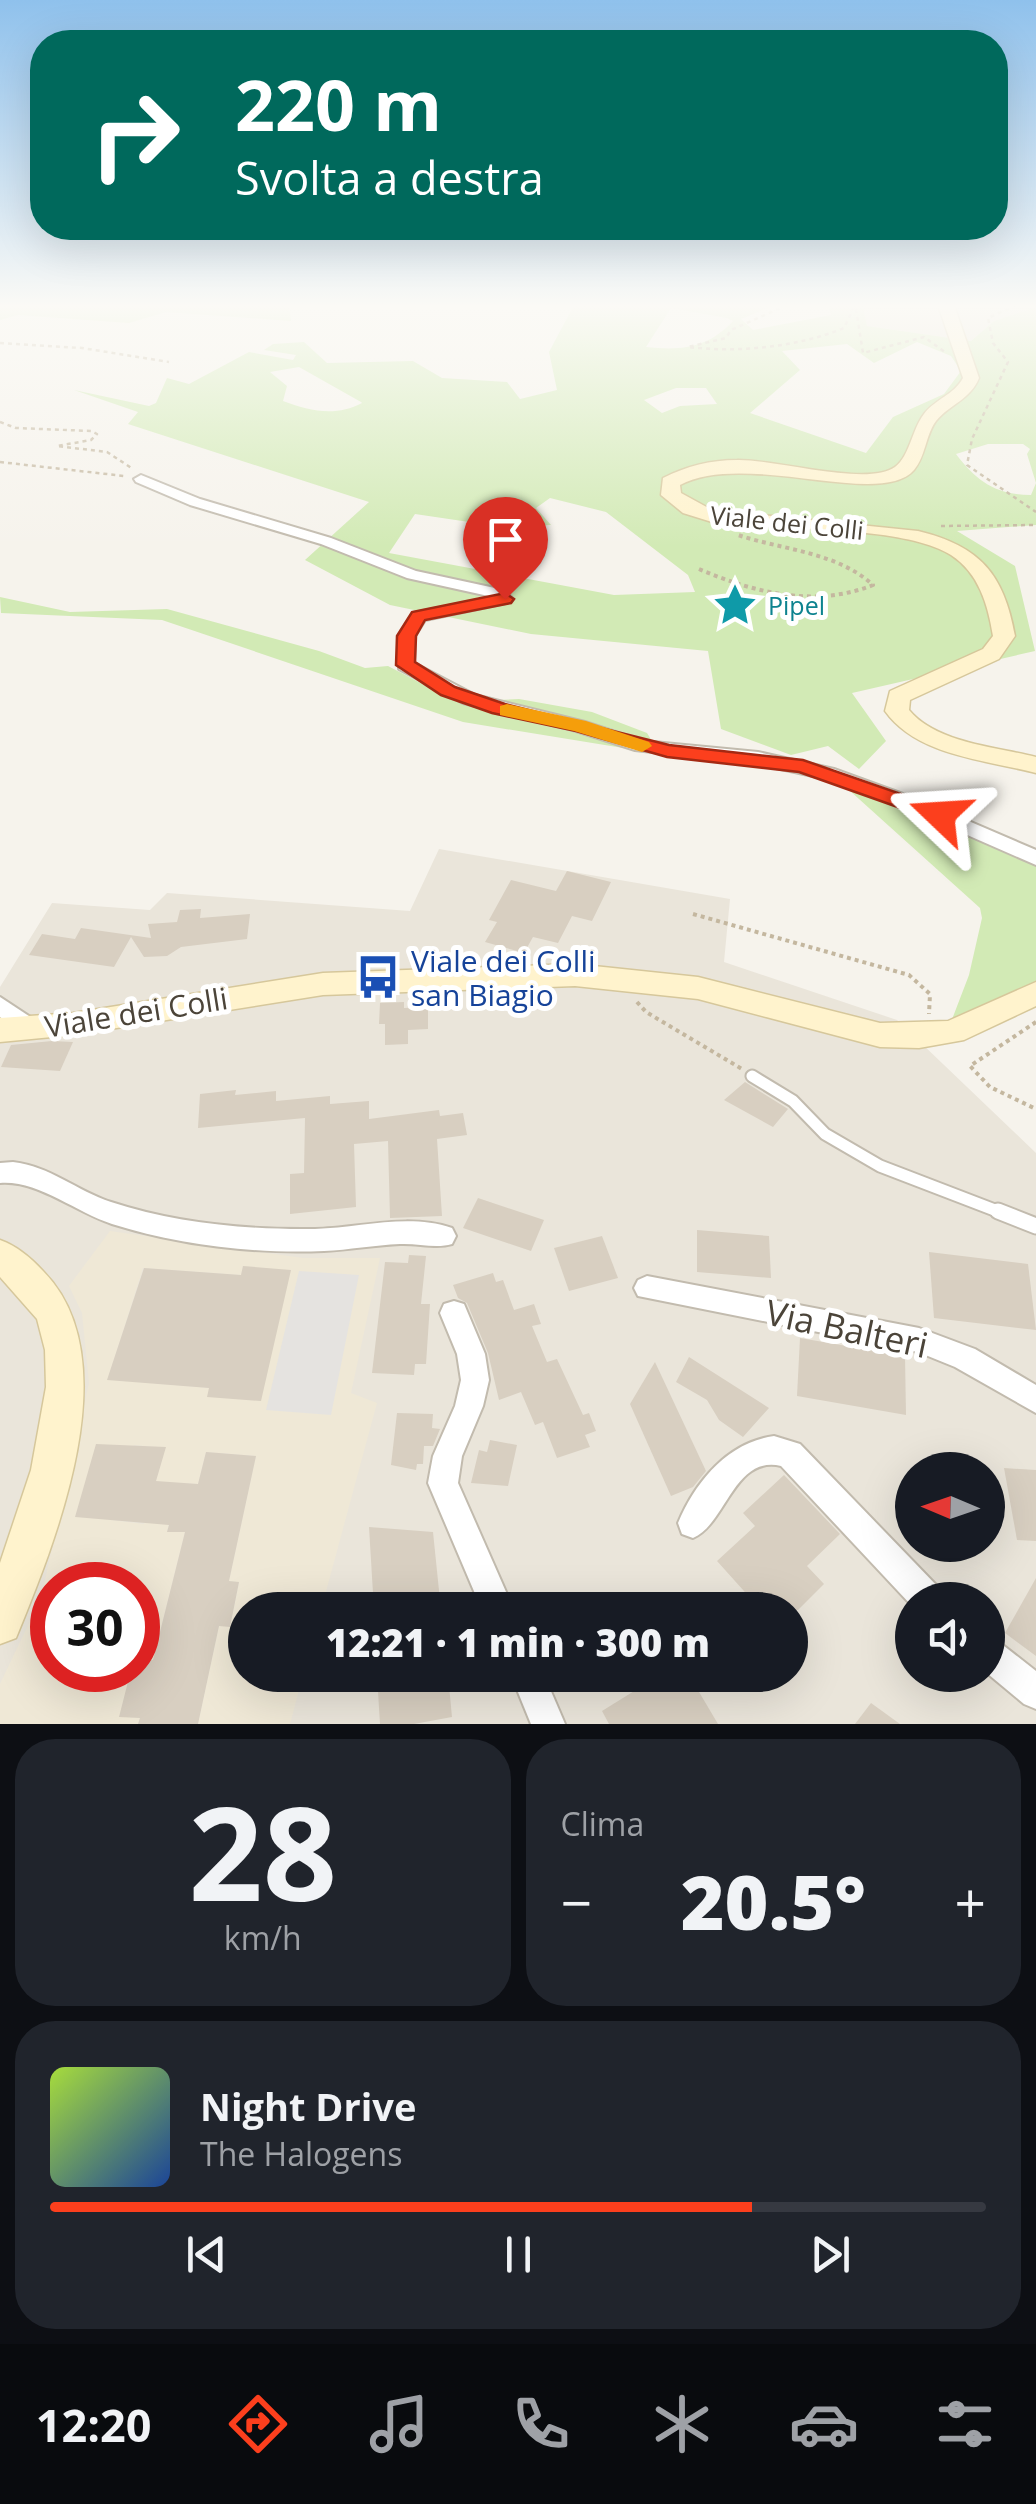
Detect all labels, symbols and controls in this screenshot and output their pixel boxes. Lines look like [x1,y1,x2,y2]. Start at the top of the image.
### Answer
text: 220 m [235,56,442,152]
icon: right [70,70,200,200]
text: Svolta a destra [235,147,544,208]
pin [463,497,548,600]
street label: Viale dei Colli [709,497,865,547]
icon: arrive [478,512,533,567]
place icon: Pipel [711,581,759,629]
place label: Pipel [768,588,825,622]
position arrow [888,763,992,867]
place label: Viale dei Colli san Biagio [411,940,596,1015]
bus stop icon: Viale dei Colli san Biagio [354,953,402,1001]
street label: Viale dei Colli [42,977,230,1047]
street label: Via Balteri [762,1288,932,1368]
north arrow [895,1452,1005,1562]
map controls [895,1452,1005,1692]
speed limit sign: 30 [30,1562,160,1692]
button: sound [895,1582,1005,1692]
text: 12:21 · 1 min · 300 m [326,1616,710,1668]
text: 28 [188,1762,337,1939]
text: Clima [561,1802,644,1845]
text: 20.5° [681,1850,866,1952]
text: − [561,1864,592,1939]
text: + [955,1864,986,1939]
text: km/h [224,1916,302,1959]
text: Night Drive [200,2080,416,2132]
text: The Halogens [200,2132,402,2175]
icon: previous [179,2227,234,2282]
icon: pause [491,2227,546,2282]
icon: next [803,2227,858,2282]
icon: directions [223,2389,293,2459]
icon: music [364,2389,434,2459]
icon: phone [506,2389,576,2459]
icon: climate [647,2389,717,2459]
icon: car [789,2389,859,2459]
icon: filters [930,2389,1000,2459]
text: 12:20 [36,2394,151,2455]

